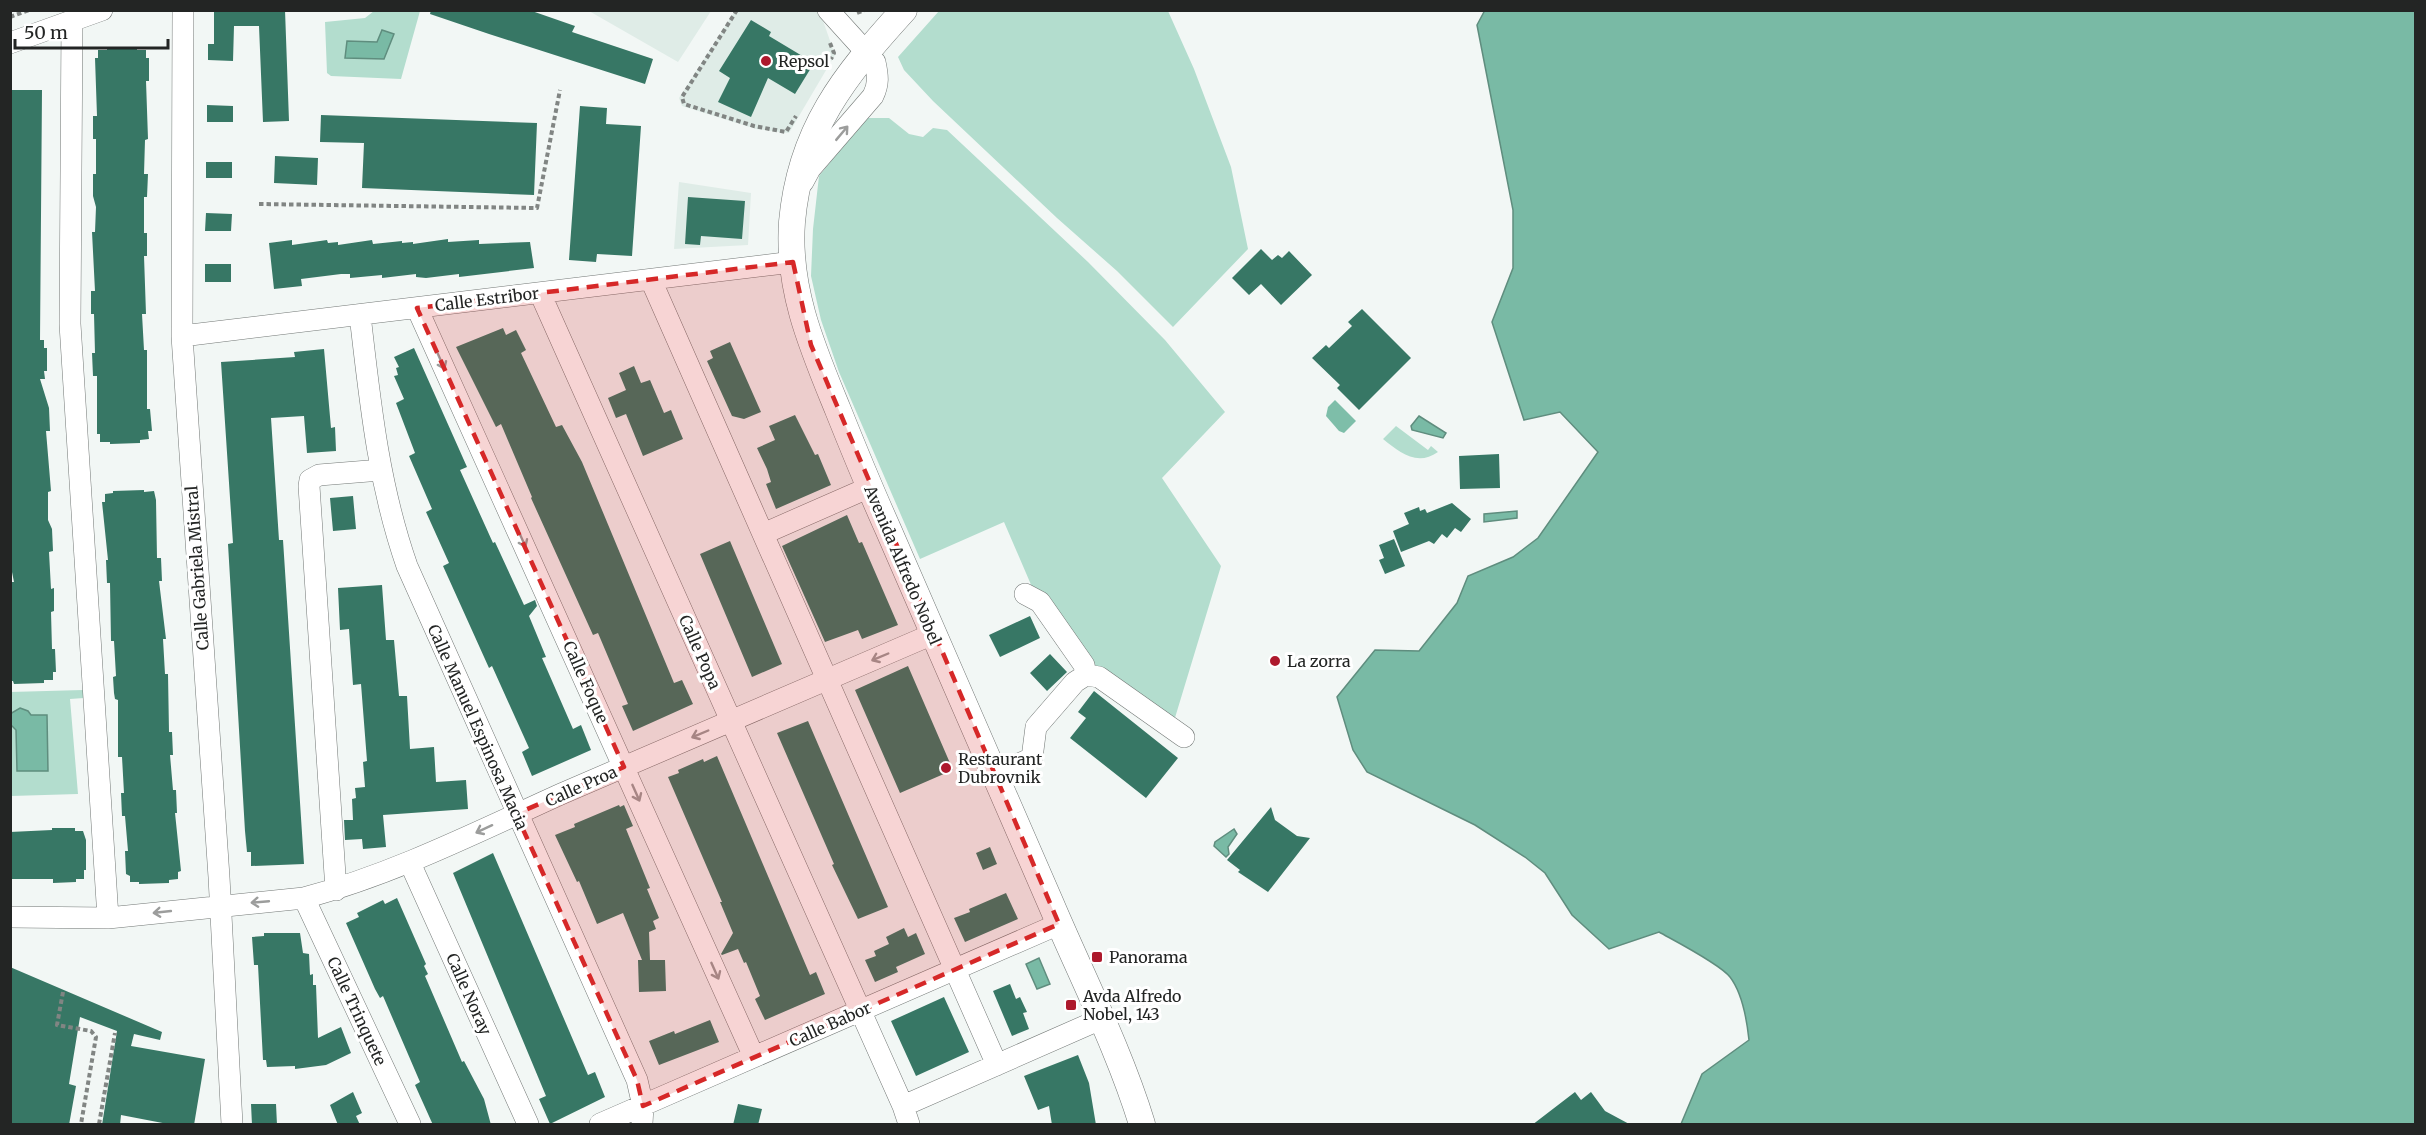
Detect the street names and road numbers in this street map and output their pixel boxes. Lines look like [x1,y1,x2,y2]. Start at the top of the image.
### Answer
street label: Calle Estribor [434,283,540,315]
street label: Avenida Alfredo Nobel [860,481,946,648]
street label: Calle Gabriela Mistral [181,485,213,651]
street label: Calle Popa [675,612,725,693]
street label: Calle Manuel Espinosa Macia [424,621,533,833]
street label: Calle Foque [559,638,613,726]
street label: Calle Proa [542,761,620,811]
street label: Calle Noray [442,950,496,1039]
street label: Calle Trinquete [323,954,391,1068]
street label: Calle Babor [786,997,874,1051]

